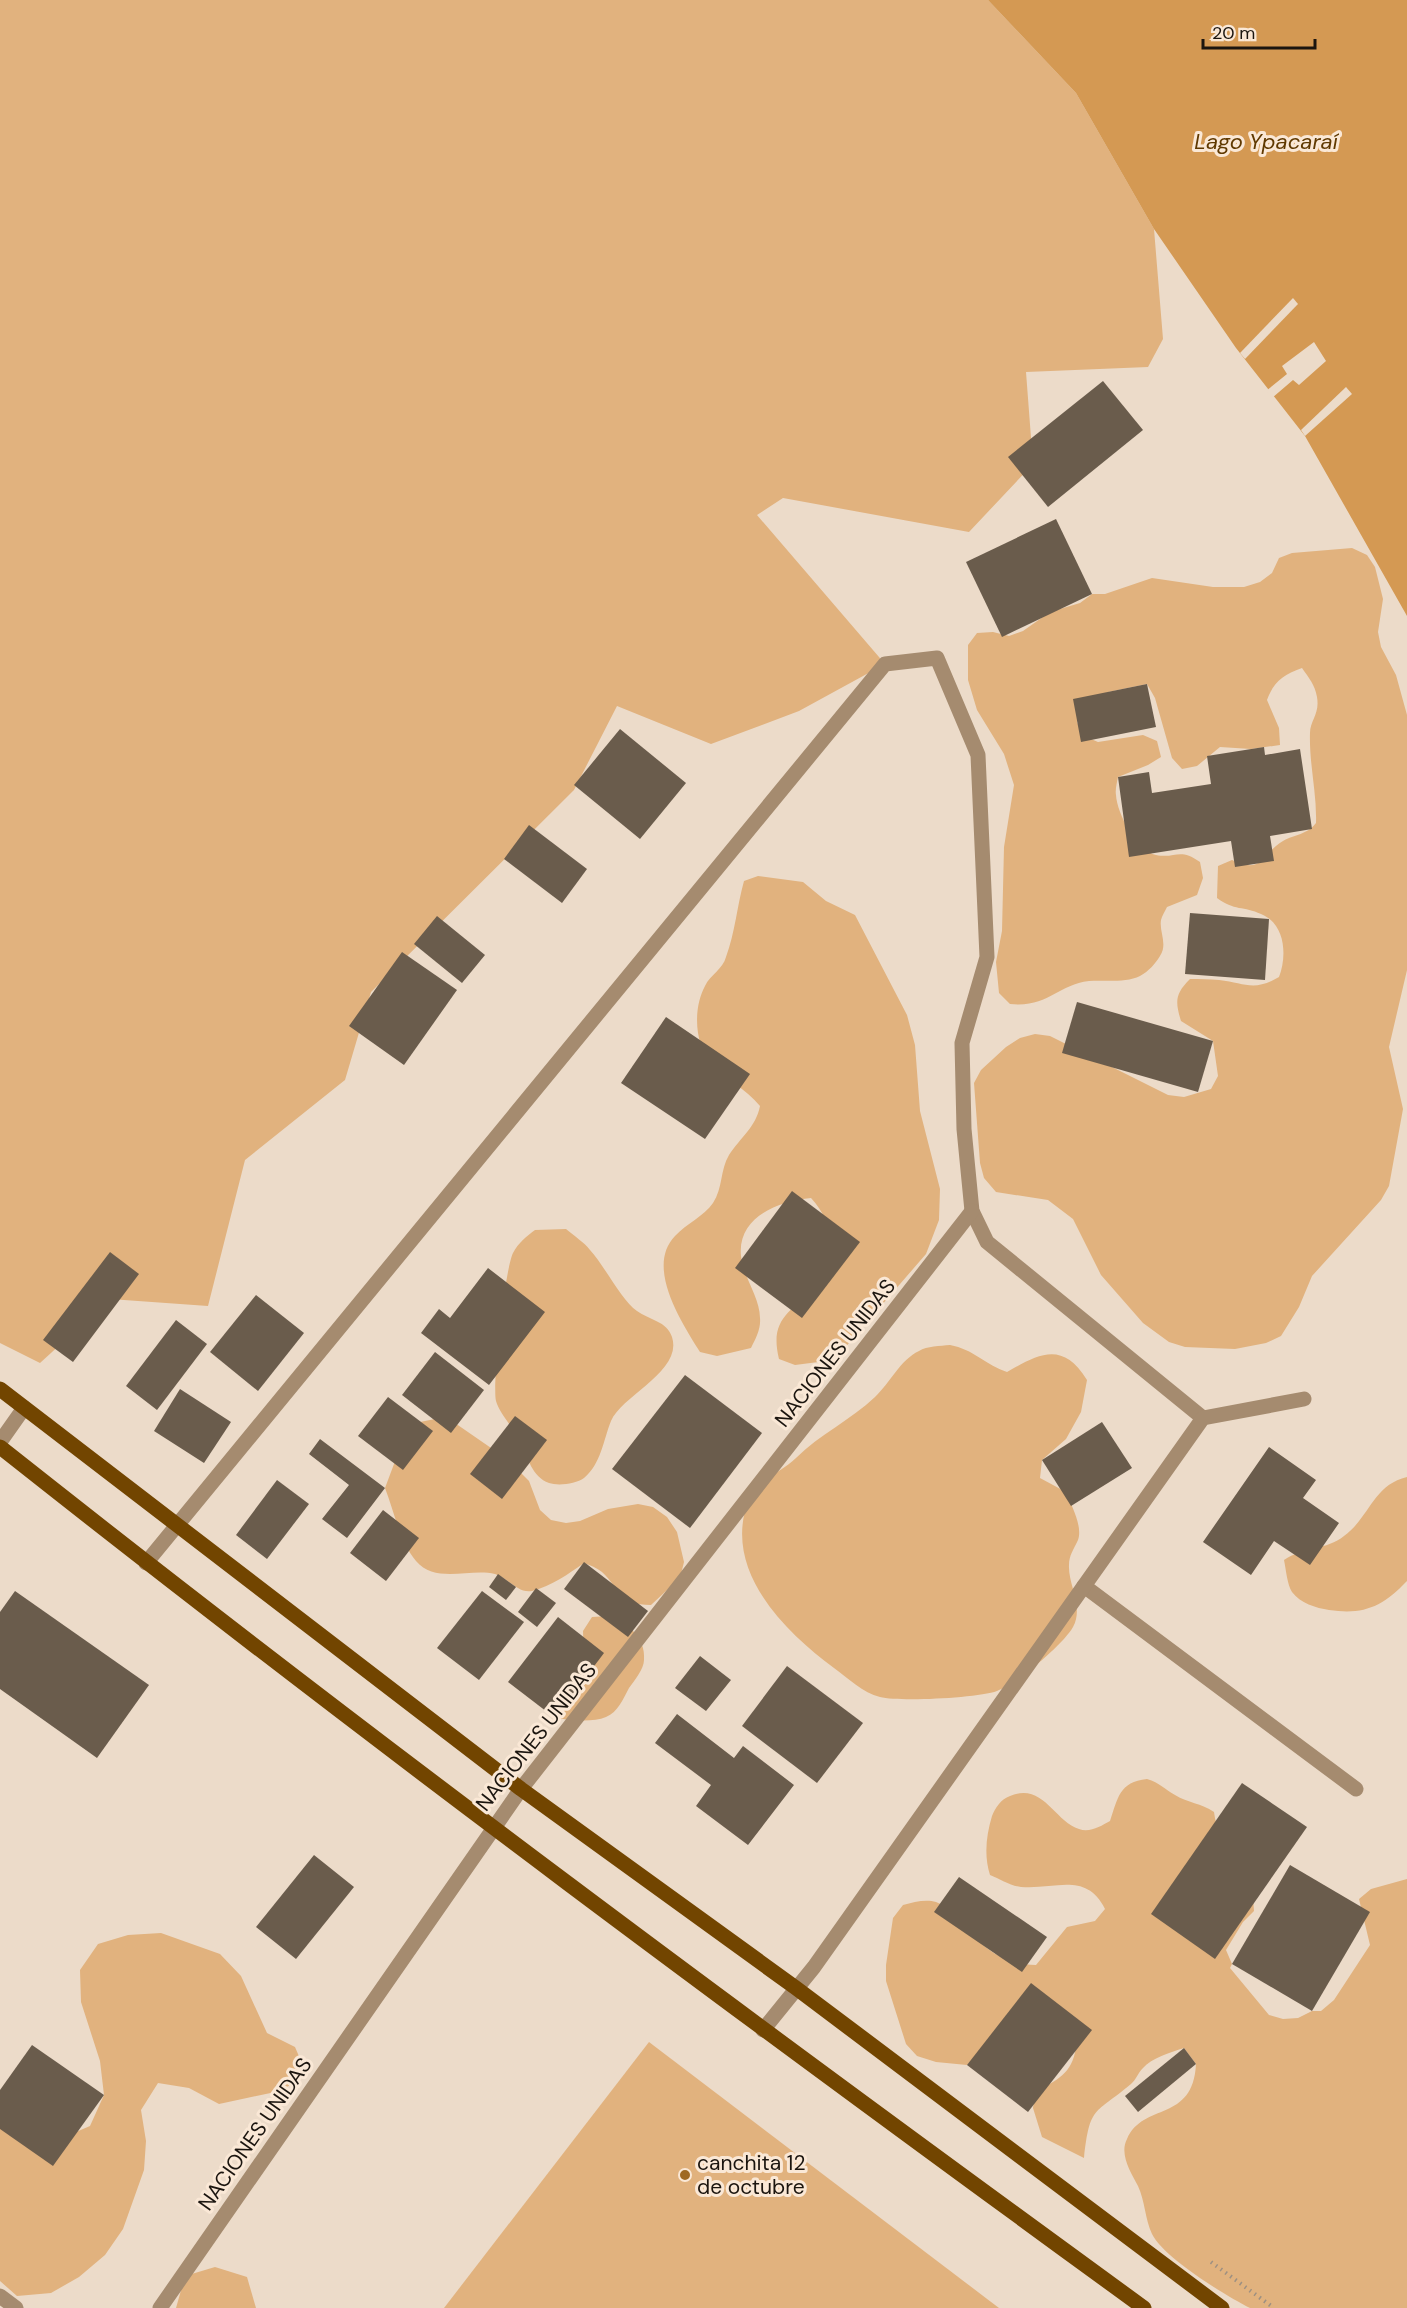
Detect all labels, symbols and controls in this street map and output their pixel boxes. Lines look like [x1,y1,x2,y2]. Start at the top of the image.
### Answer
scale bar [1203,12,1316,50]
text: 20 m [1212,21,1255,45]
water label: Lago Ypacaraí [1194,127,1340,156]
street label: NACIONES UNIDAS [768,1273,902,1433]
street label: NACIONES UNIDAS [469,1657,603,1817]
street label: NACIONES UNIDAS [192,2052,318,2216]
place label: canchita 12 de octubre [697,2149,806,2201]
marker: canchita 12 de octubre [678,2168,692,2182]

